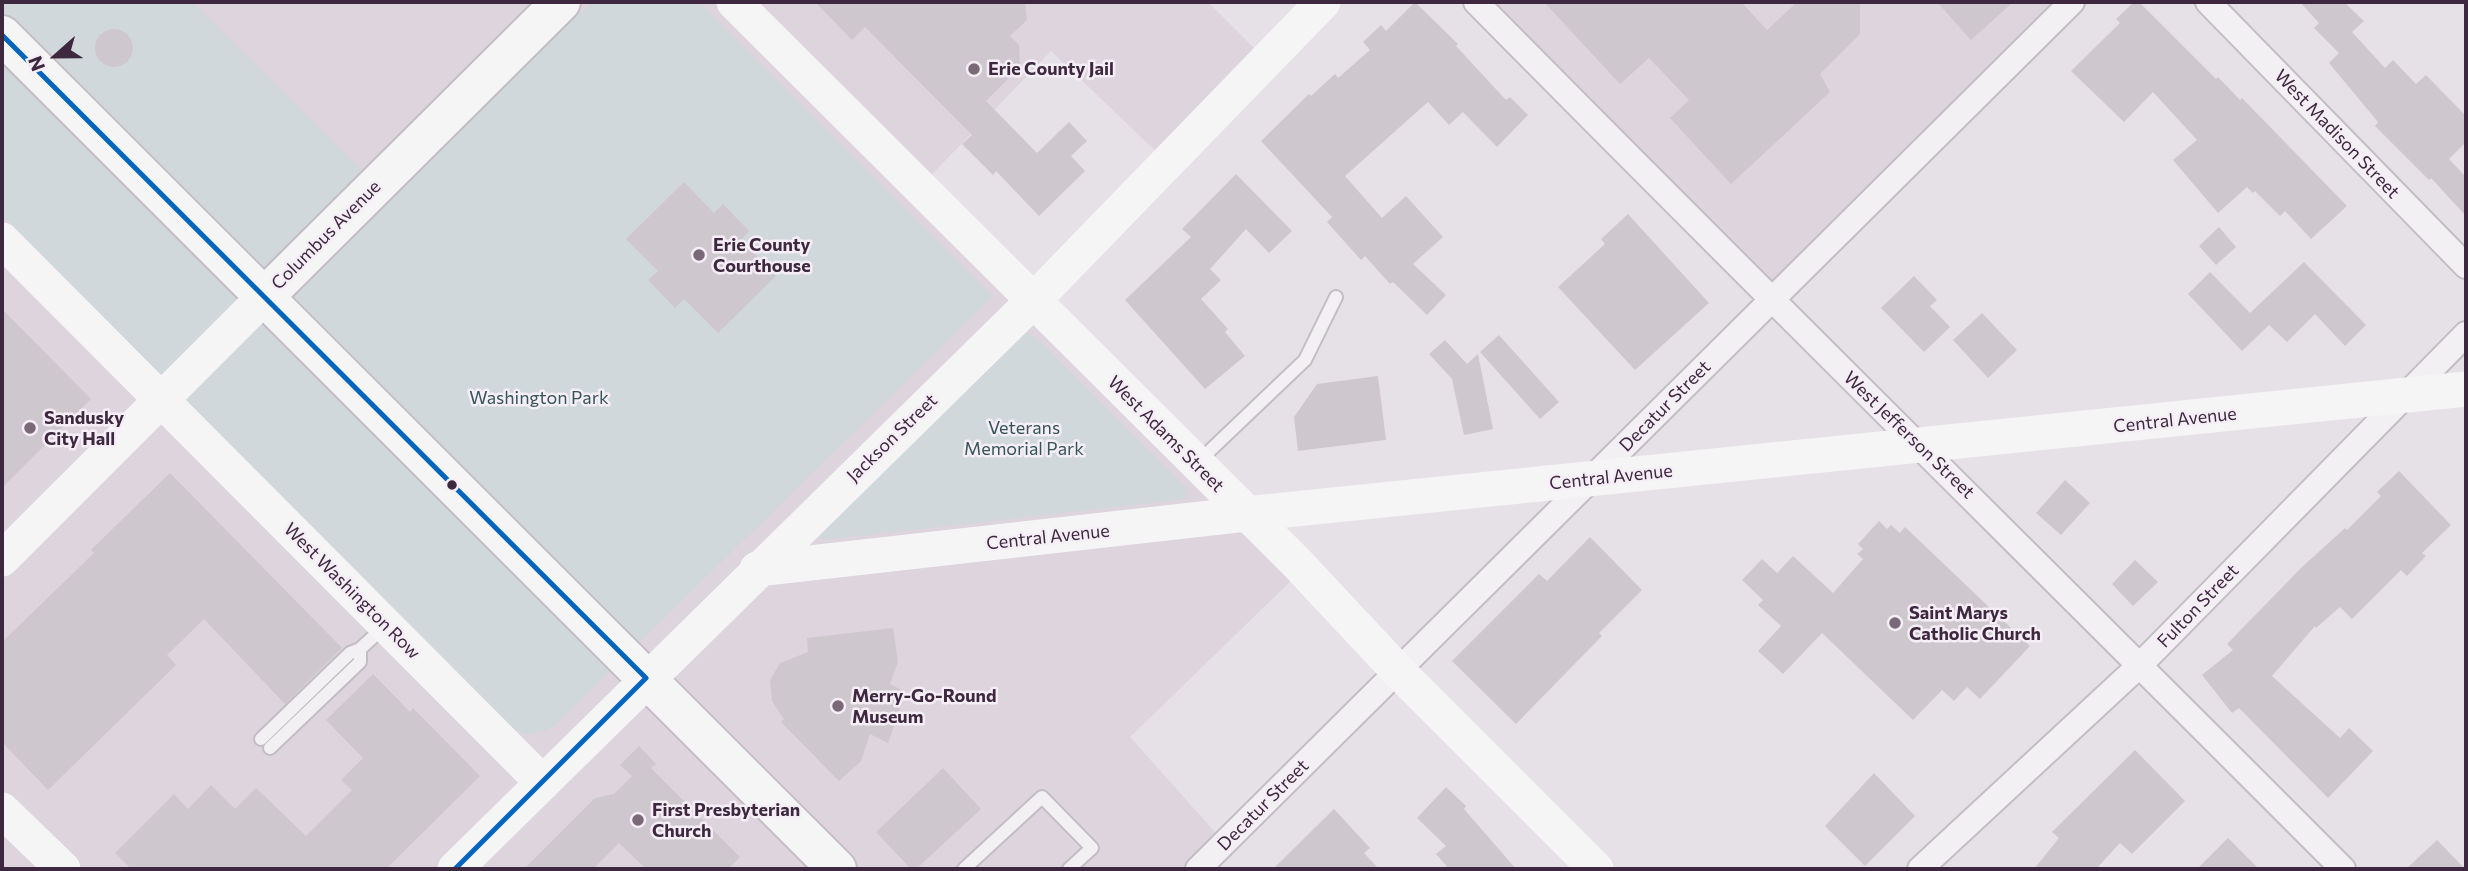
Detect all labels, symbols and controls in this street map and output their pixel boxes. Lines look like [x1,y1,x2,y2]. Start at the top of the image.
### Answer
north arrow [21,21,91,91]
text: N [23,53,49,74]
place label: Erie County Jail [988,58,1114,80]
marker: Erie County Jail [966,61,982,77]
street label: West Madison Street [2270,65,2404,203]
street label: Columbus Avenue [267,176,385,294]
place label: Erie County Courthouse [713,234,811,276]
marker: Erie County Courthouse [691,247,707,263]
street label: Decatur Street [1615,356,1715,456]
street label: West Jefferson Street [1839,367,1979,503]
street label: West Adams Street [1103,371,1229,497]
park label: Washington Park [469,387,609,409]
street label: Jackson Street [842,390,942,486]
street label: Central Avenue [2112,403,2238,437]
place label: Sandusky City Hall [44,407,124,450]
park label: Veterans Memorial Park [964,417,1084,460]
marker: Sandusky City Hall [22,420,38,436]
street label: Central Avenue [1548,460,1674,494]
unlabelled marker [445,478,459,492]
street label: West Washington Row [279,518,425,664]
street label: Central Avenue [985,520,1111,554]
street label: Fulton Street [2153,560,2243,652]
place label: Saint Marys Catholic Church [1909,602,2041,644]
marker: Saint Marys Catholic Church [1887,615,1903,631]
place label: Merry-Go-Round Museum [852,685,996,728]
marker: Merry-Go-Round Museum [830,698,846,714]
street label: Decatur Street [1213,755,1313,855]
place label: First Presbyterian Church [652,799,800,842]
marker: First Presbyterian Church [630,812,646,828]

